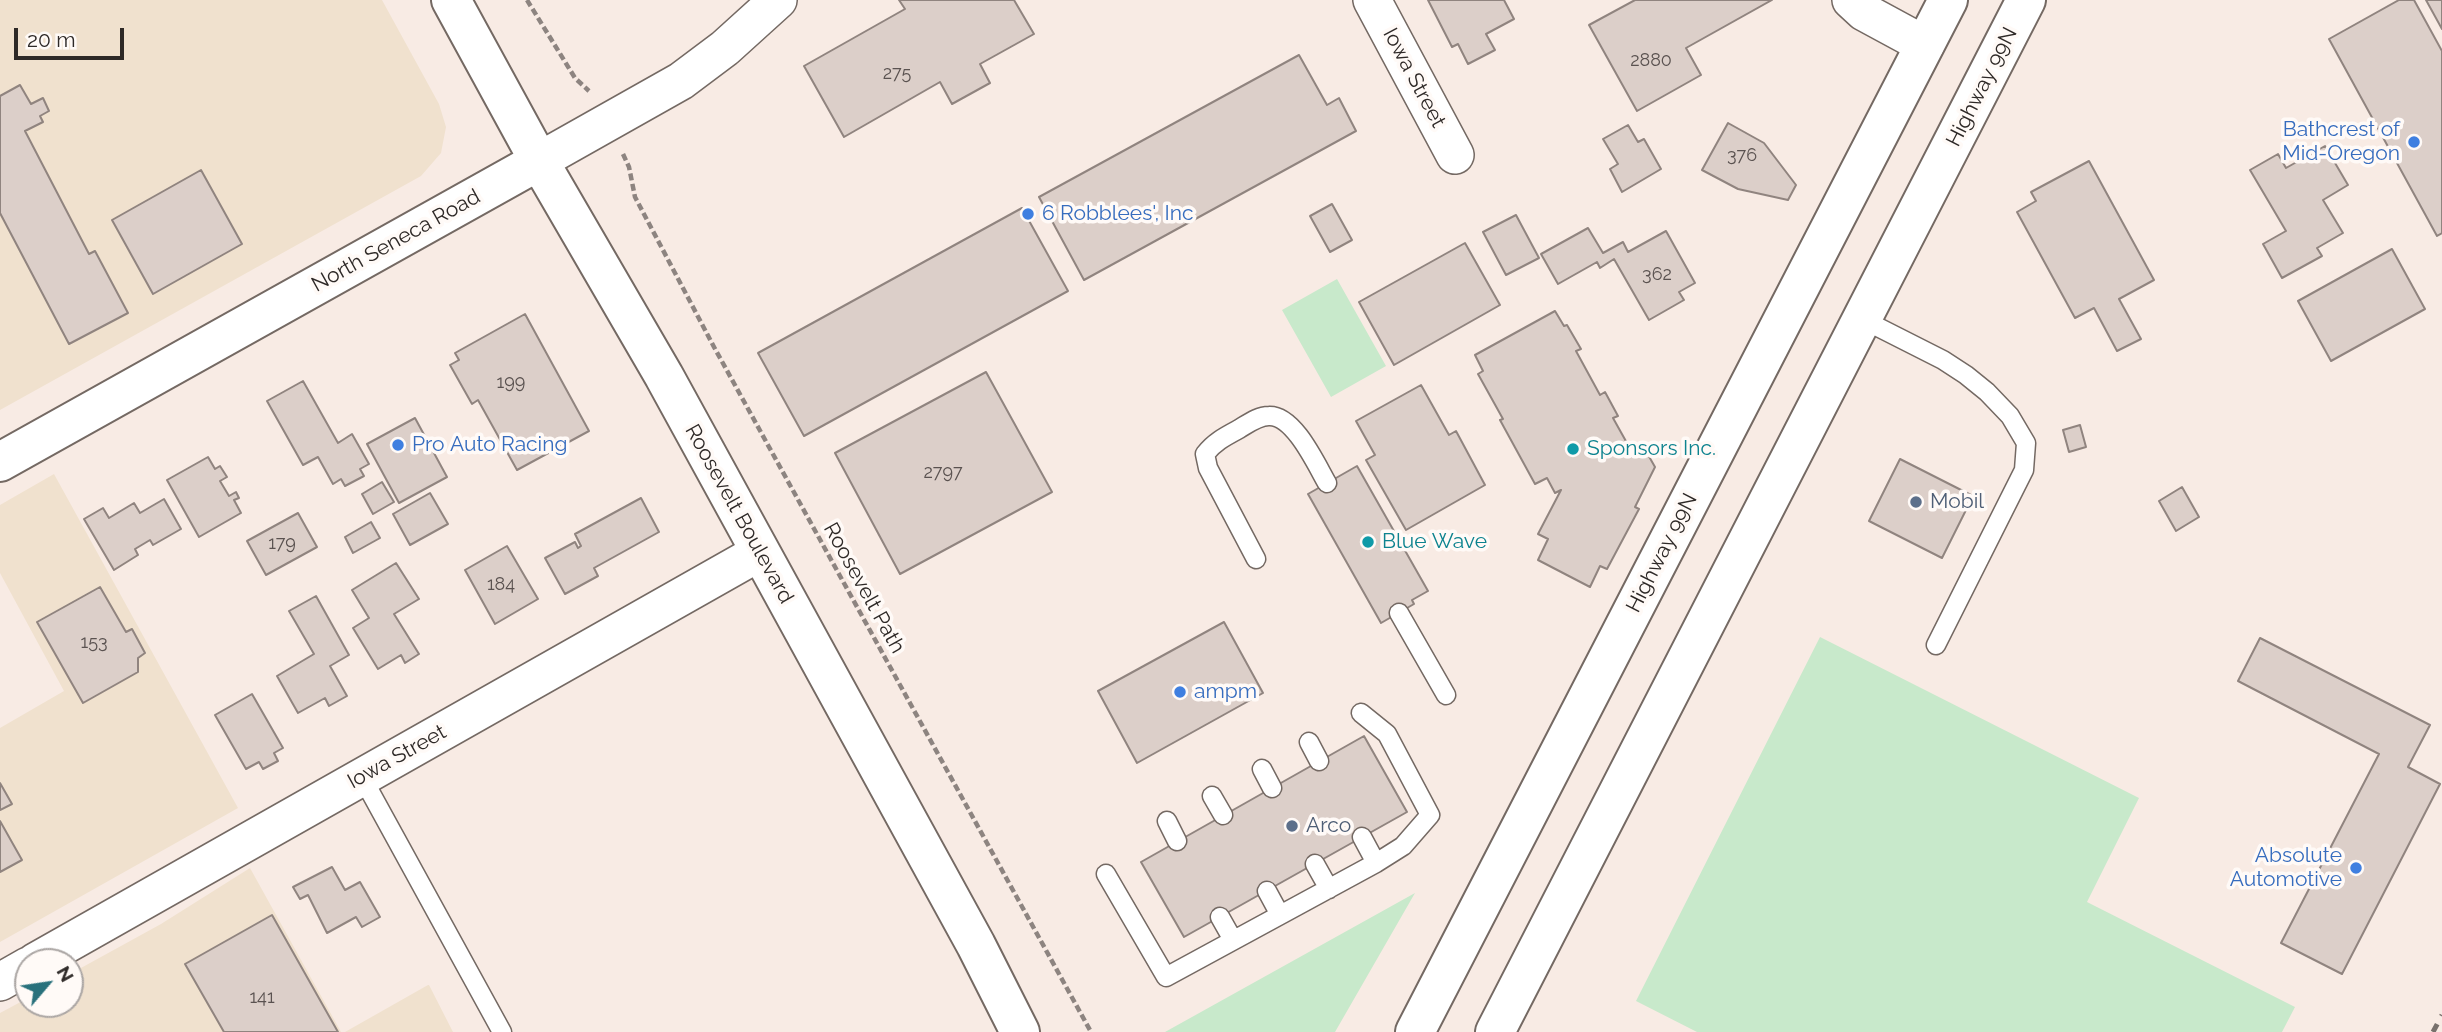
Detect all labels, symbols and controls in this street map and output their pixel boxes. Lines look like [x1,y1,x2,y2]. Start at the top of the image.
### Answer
scale bar [18,14,128,58]
street label: Highway 99N [1941,23,2023,151]
street label: Iowa Street [1377,24,1451,132]
text: 20 m [27,27,75,52]
house number: 2880 [1630,50,1672,72]
house number: 275 [883,63,911,85]
place label: Bathcrest of Mid-Oregon [2282,117,2400,167]
marker: Bathcrest of Mid-Oregon [2406,134,2422,150]
house number: 376 [1727,145,1757,167]
street label: North Seneca Road [307,184,485,298]
place label: 6 Robblees', Inc [1042,201,1193,227]
marker: 6 Robblees', Inc [1020,206,1036,222]
house number: 362 [1642,264,1672,286]
house number: 199 [497,372,525,394]
street label: Roosevelt Boulevard [679,420,799,608]
place label: Pro Auto Racing [412,432,567,458]
place label: Sponsors Inc. [1587,436,1716,462]
marker: Pro Auto Racing [390,437,406,453]
marker: Sponsors Inc. [1565,441,1581,457]
house number: 2797 [923,462,963,484]
street label: Highway 99N [1621,489,1703,617]
place label: Mobil [1930,489,1984,515]
marker: Mobil [1908,494,1924,510]
street label: Roosevelt Path [818,518,910,658]
place label: Blue Wave [1382,529,1487,555]
house number: 179 [268,533,296,555]
marker: Blue Wave [1360,534,1376,550]
house number: 184 [487,574,515,596]
house number: 153 [80,632,108,654]
place label: ampm [1194,679,1257,705]
marker: ampm [1172,684,1188,700]
street label: Iowa Street [343,720,451,794]
place label: Arco [1306,813,1351,839]
marker: Arco [1284,818,1300,834]
place label: Absolute Automotive [2230,843,2342,893]
marker: Absolute Automotive [2348,860,2364,876]
north arrow [14,948,84,1018]
text: N [52,962,79,985]
house number: 141 [249,987,275,1009]

